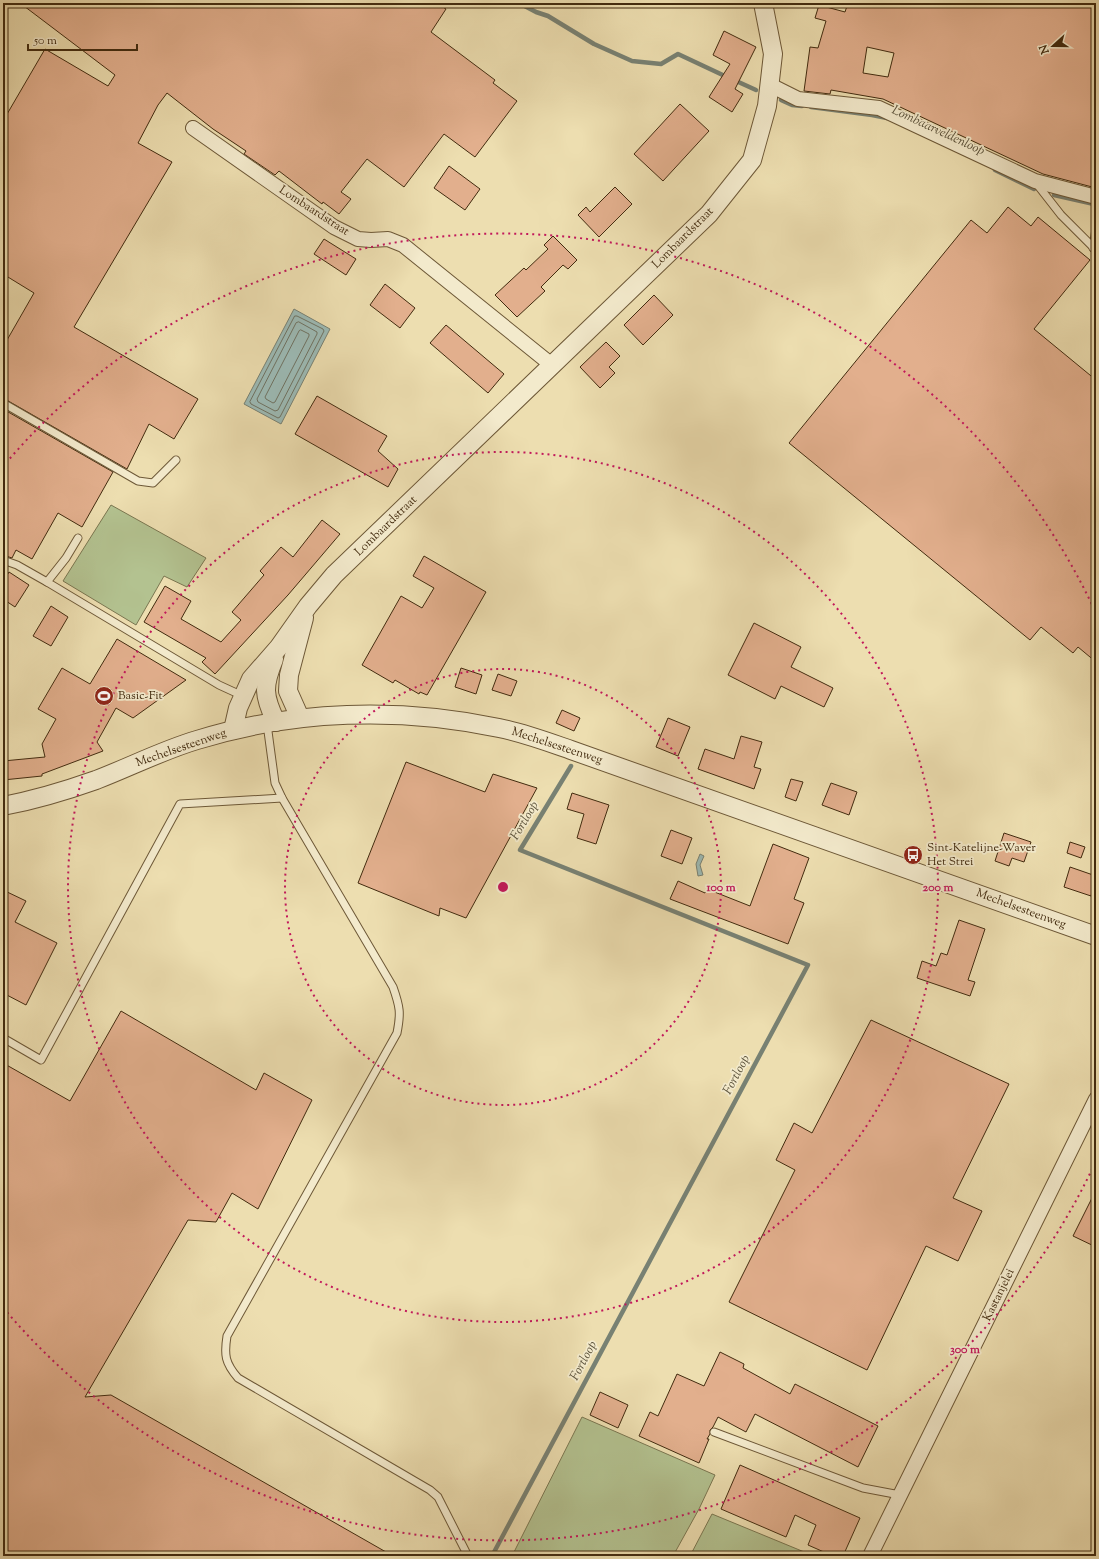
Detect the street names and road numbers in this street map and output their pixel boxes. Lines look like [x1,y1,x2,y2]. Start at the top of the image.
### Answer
street label: Lombaardstraat [275,181,353,241]
street label: Lombaardstraat [648,203,718,273]
street label: Lombaardstraat [351,491,421,561]
street label: Mechelsesteenweg [509,723,605,769]
street label: Mechelsesteenweg [133,724,229,772]
street label: Mechelsesteenweg [973,884,1069,934]
street label: Kastanjelei [979,1265,1020,1324]

